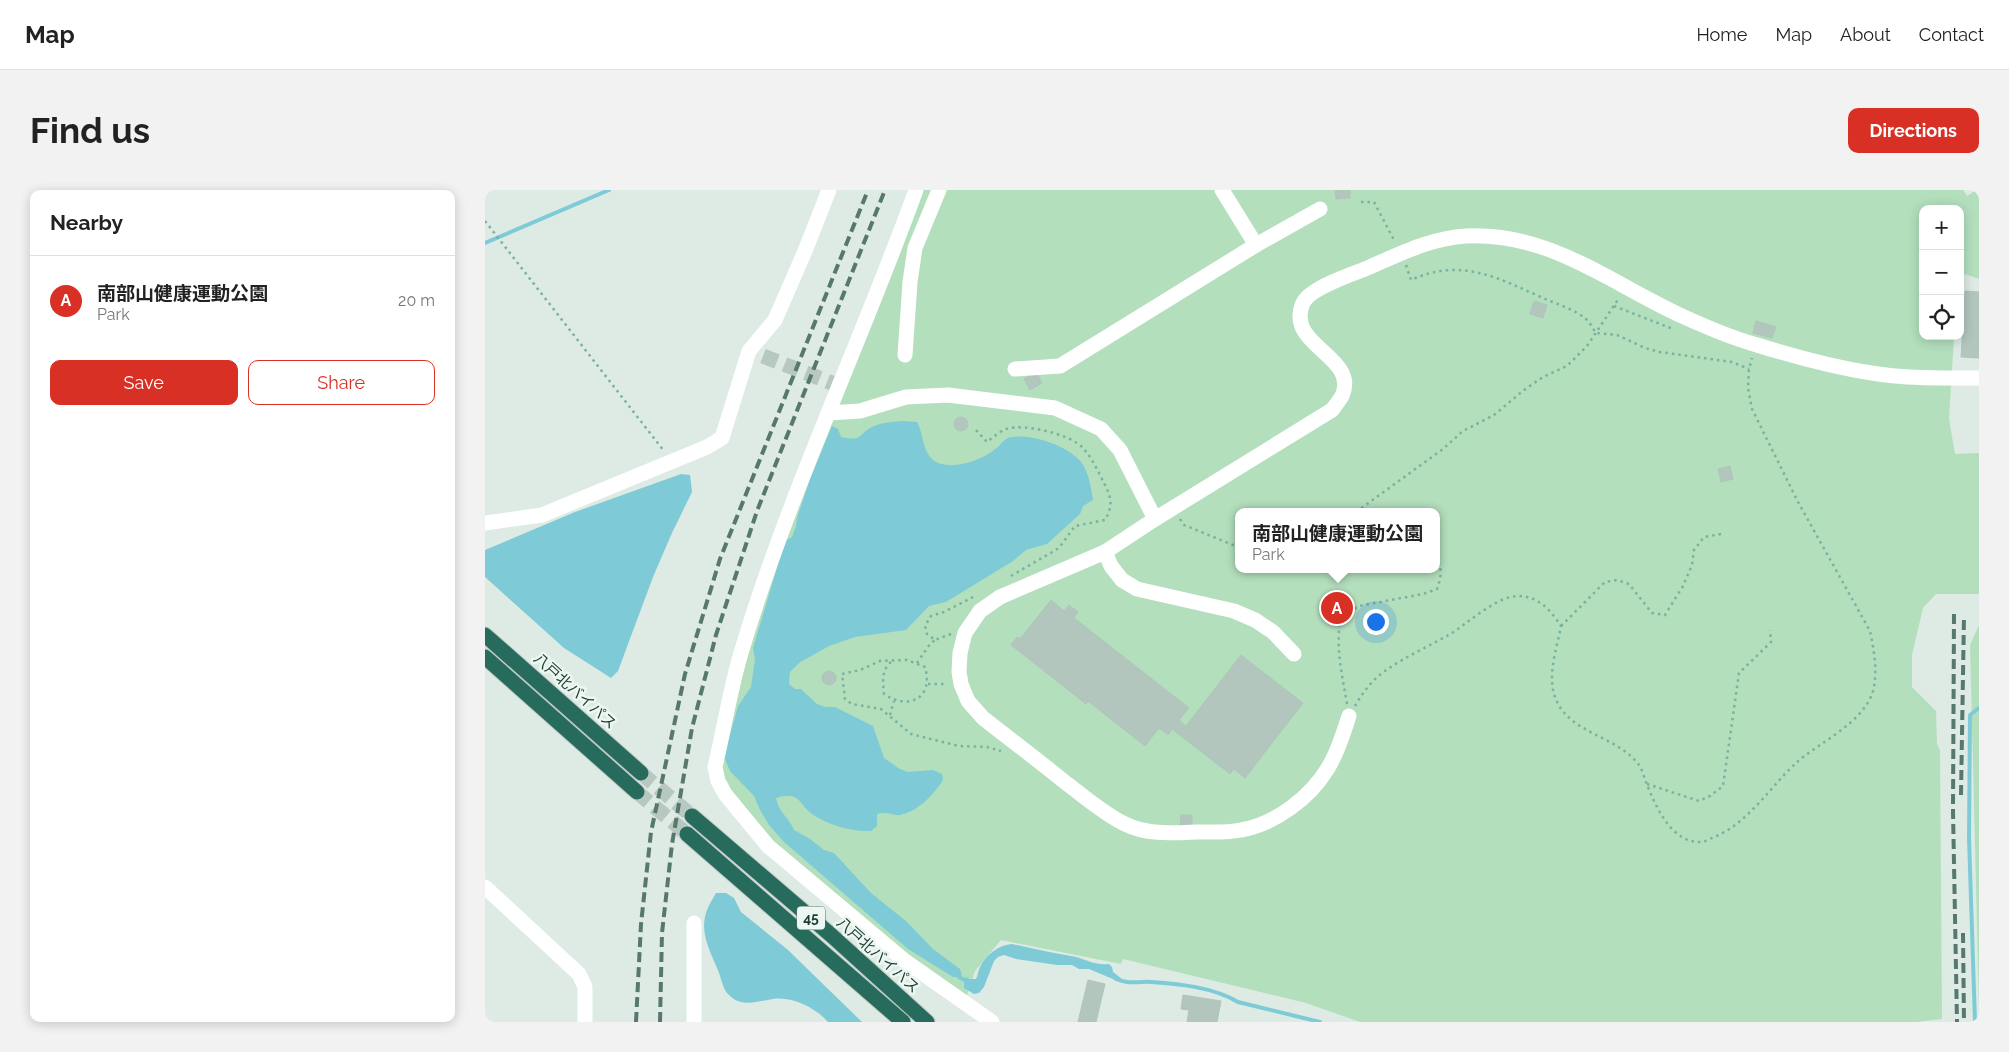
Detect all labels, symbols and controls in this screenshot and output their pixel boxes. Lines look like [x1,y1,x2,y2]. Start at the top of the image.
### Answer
text: Map [25,20,75,49]
text: Home [1696,24,1747,45]
text: Map [1775,24,1812,45]
text: About [1840,24,1891,45]
text: Contact [1919,24,1984,45]
button: Directions [1848,108,1979,153]
text: Find us [30,110,150,151]
map controls [1919,205,1964,340]
button: + [1919,205,1964,250]
text: Nearby [50,210,123,235]
button: − [1919,250,1964,295]
text: 南部山健康運動公園 [97,282,268,304]
text: A [61,291,71,310]
text: 20 m [398,291,435,310]
button: locate [1919,295,1964,340]
text: Park [97,305,130,324]
button: Save [50,360,238,405]
button: Share [248,360,435,405]
popup [1235,508,1440,573]
text: 南部山健康運動公園 [1252,522,1423,544]
text: Park [1252,545,1285,564]
pin: A [1321,589,1353,627]
your location [1363,609,1389,635]
street label: 八戸北バイパス [530,649,620,733]
road number: 45 [797,906,825,930]
street label: 八戸北バイパス [833,913,923,997]

